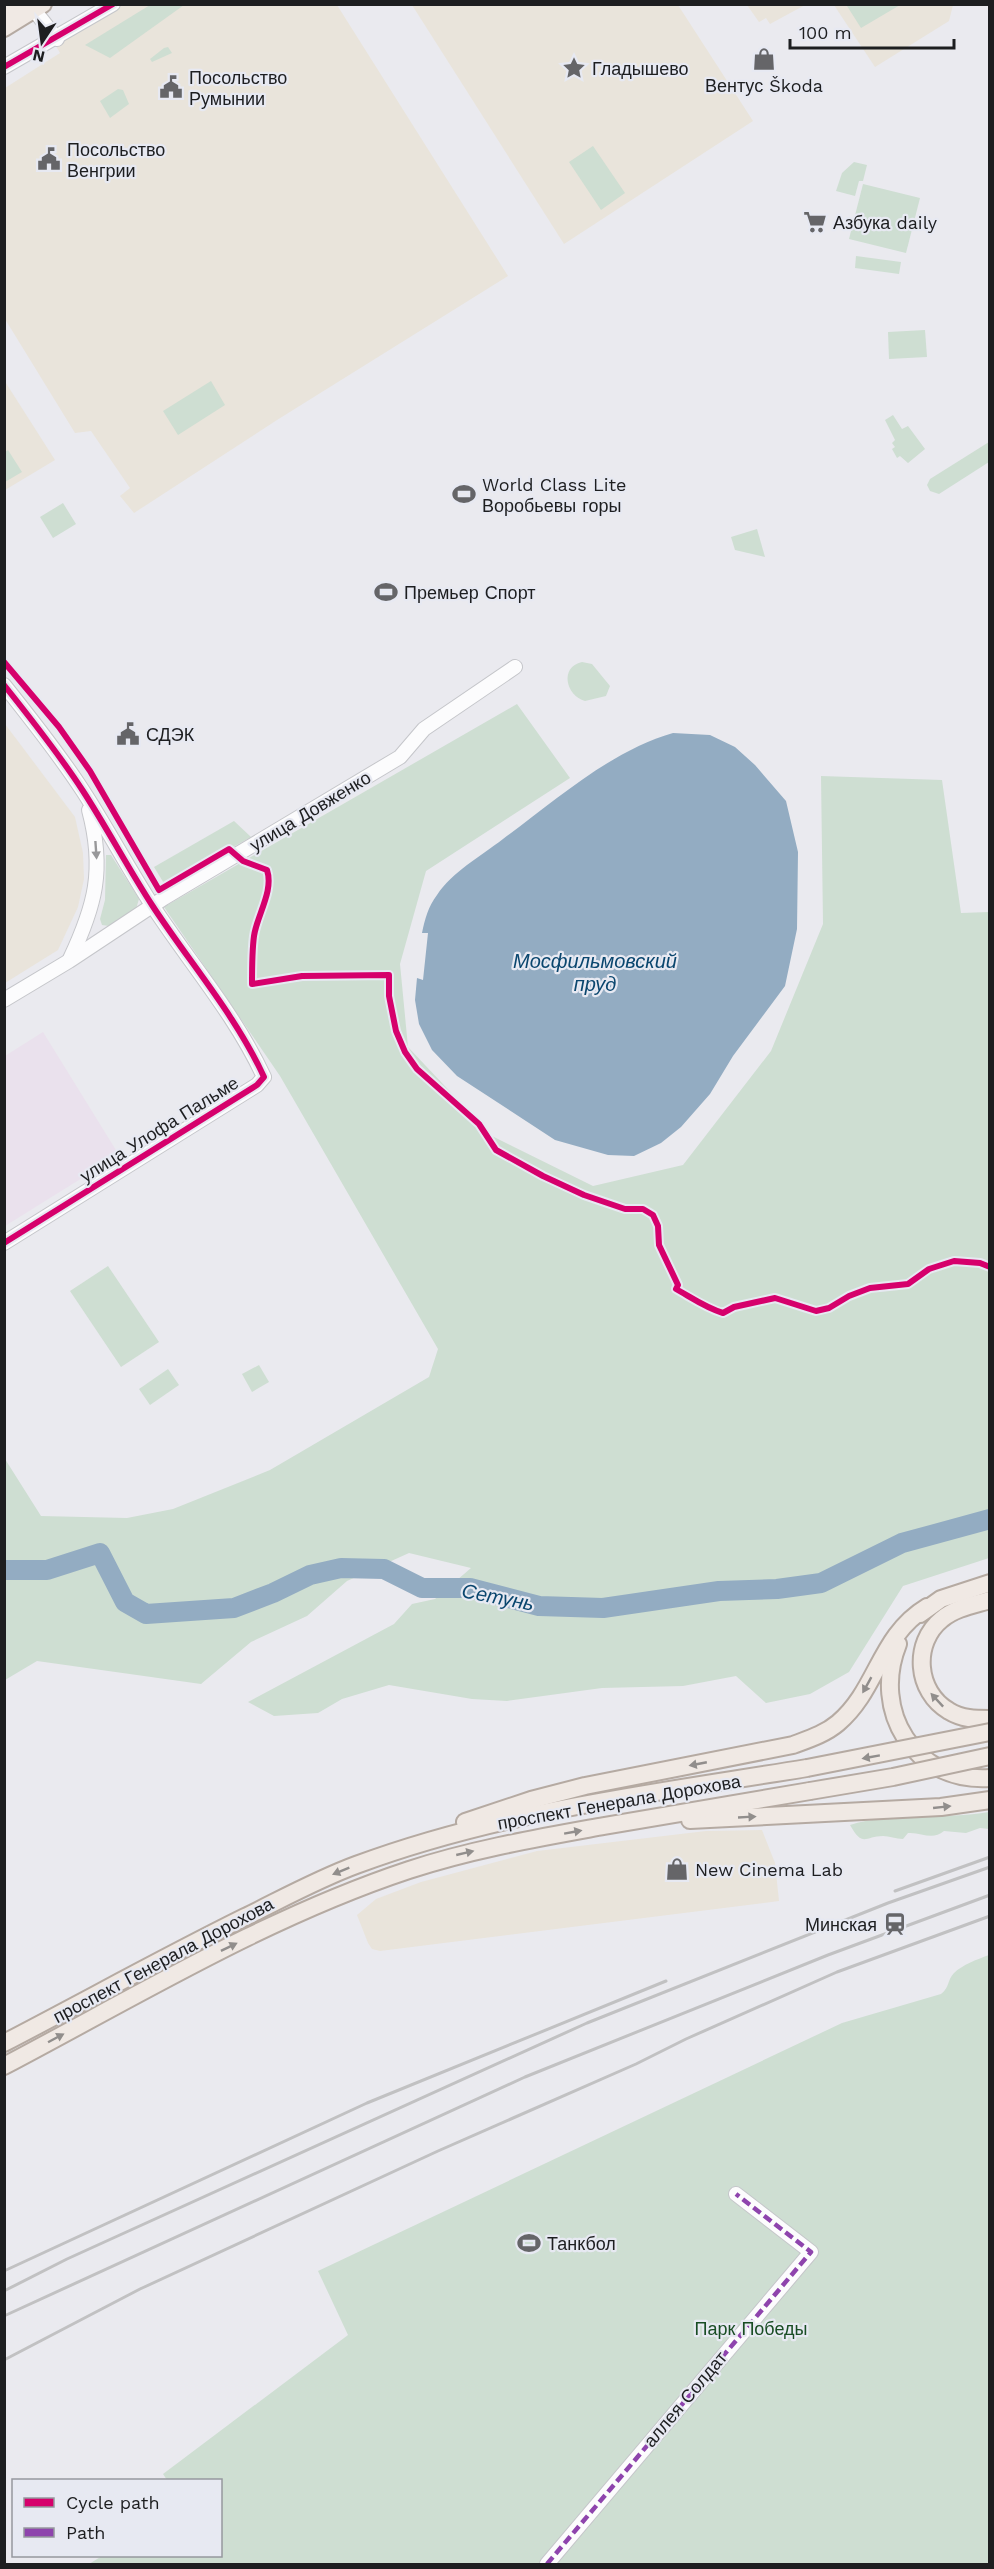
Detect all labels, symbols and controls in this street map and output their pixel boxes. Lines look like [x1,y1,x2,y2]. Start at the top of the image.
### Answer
north arrow [12,12,72,72]
scale bar [790,12,954,50]
text: 100 m [799,22,852,43]
text: N [31,46,47,67]
shop icon: Вентус Škoda [751,46,777,72]
place icon: Гладышево [561,55,587,81]
place label: Гладышево [592,58,689,79]
place label: Посольство Румынии [189,67,287,109]
public building icon: Посольство Румынии [158,74,184,100]
place label: Вентус Škoda [705,75,823,96]
place label: Посольство Венгрии [67,139,165,181]
public building icon: Посольство Венгрии [36,146,62,172]
supermarket icon: Азбука daily [802,209,828,235]
place label: Азбука daily [833,212,938,233]
place label: World Class Lite Воробьевы горы [482,474,626,516]
sports icon: World Class Lite Воробьевы горы [451,481,477,507]
sports icon: Премьер Спорт [373,579,399,605]
place label: Премьер Спорт [404,582,536,603]
public building icon: СДЭК [115,721,141,747]
place label: СДЭК [146,724,195,745]
street label: улица Довженко [246,767,374,855]
one-way arrow [91,841,101,860]
water label: Мосфильмовский пруд [513,949,677,996]
street label: улица Улофа Пальме [76,1072,242,1186]
water label: Сетунь [460,1578,536,1616]
one-way arrow [862,1677,872,1694]
one-way arrow [930,1693,944,1708]
one-way arrow [861,1753,880,1762]
one-way arrow [688,1760,707,1769]
street label: проспект Генерала Дорохова [496,1770,743,1834]
one-way arrow [932,1802,951,1812]
one-way arrow [738,1812,757,1821]
one-way arrow [563,1827,582,1836]
one-way arrow [456,1848,474,1858]
shop icon: New Cinema Lab [664,1856,690,1882]
place label: New Cinema Lab [695,1859,843,1880]
one-way arrow [332,1867,350,1876]
street label: проспект Генерала Дорохова [49,1892,278,2027]
station icon: Минская [882,1911,908,1937]
place label: Минская [805,1914,877,1935]
one-way arrow [220,1943,237,1952]
one-way arrow [48,2034,65,2043]
sports icon: Танкбол [516,2230,542,2256]
place label: Танкбол [547,2233,616,2254]
park label: Парк Победы [694,2318,808,2339]
street label: аллея Солдат [639,2347,731,2451]
legend [12,2479,222,2557]
text: Cycle path [66,2492,160,2513]
text: Path [66,2522,106,2543]

